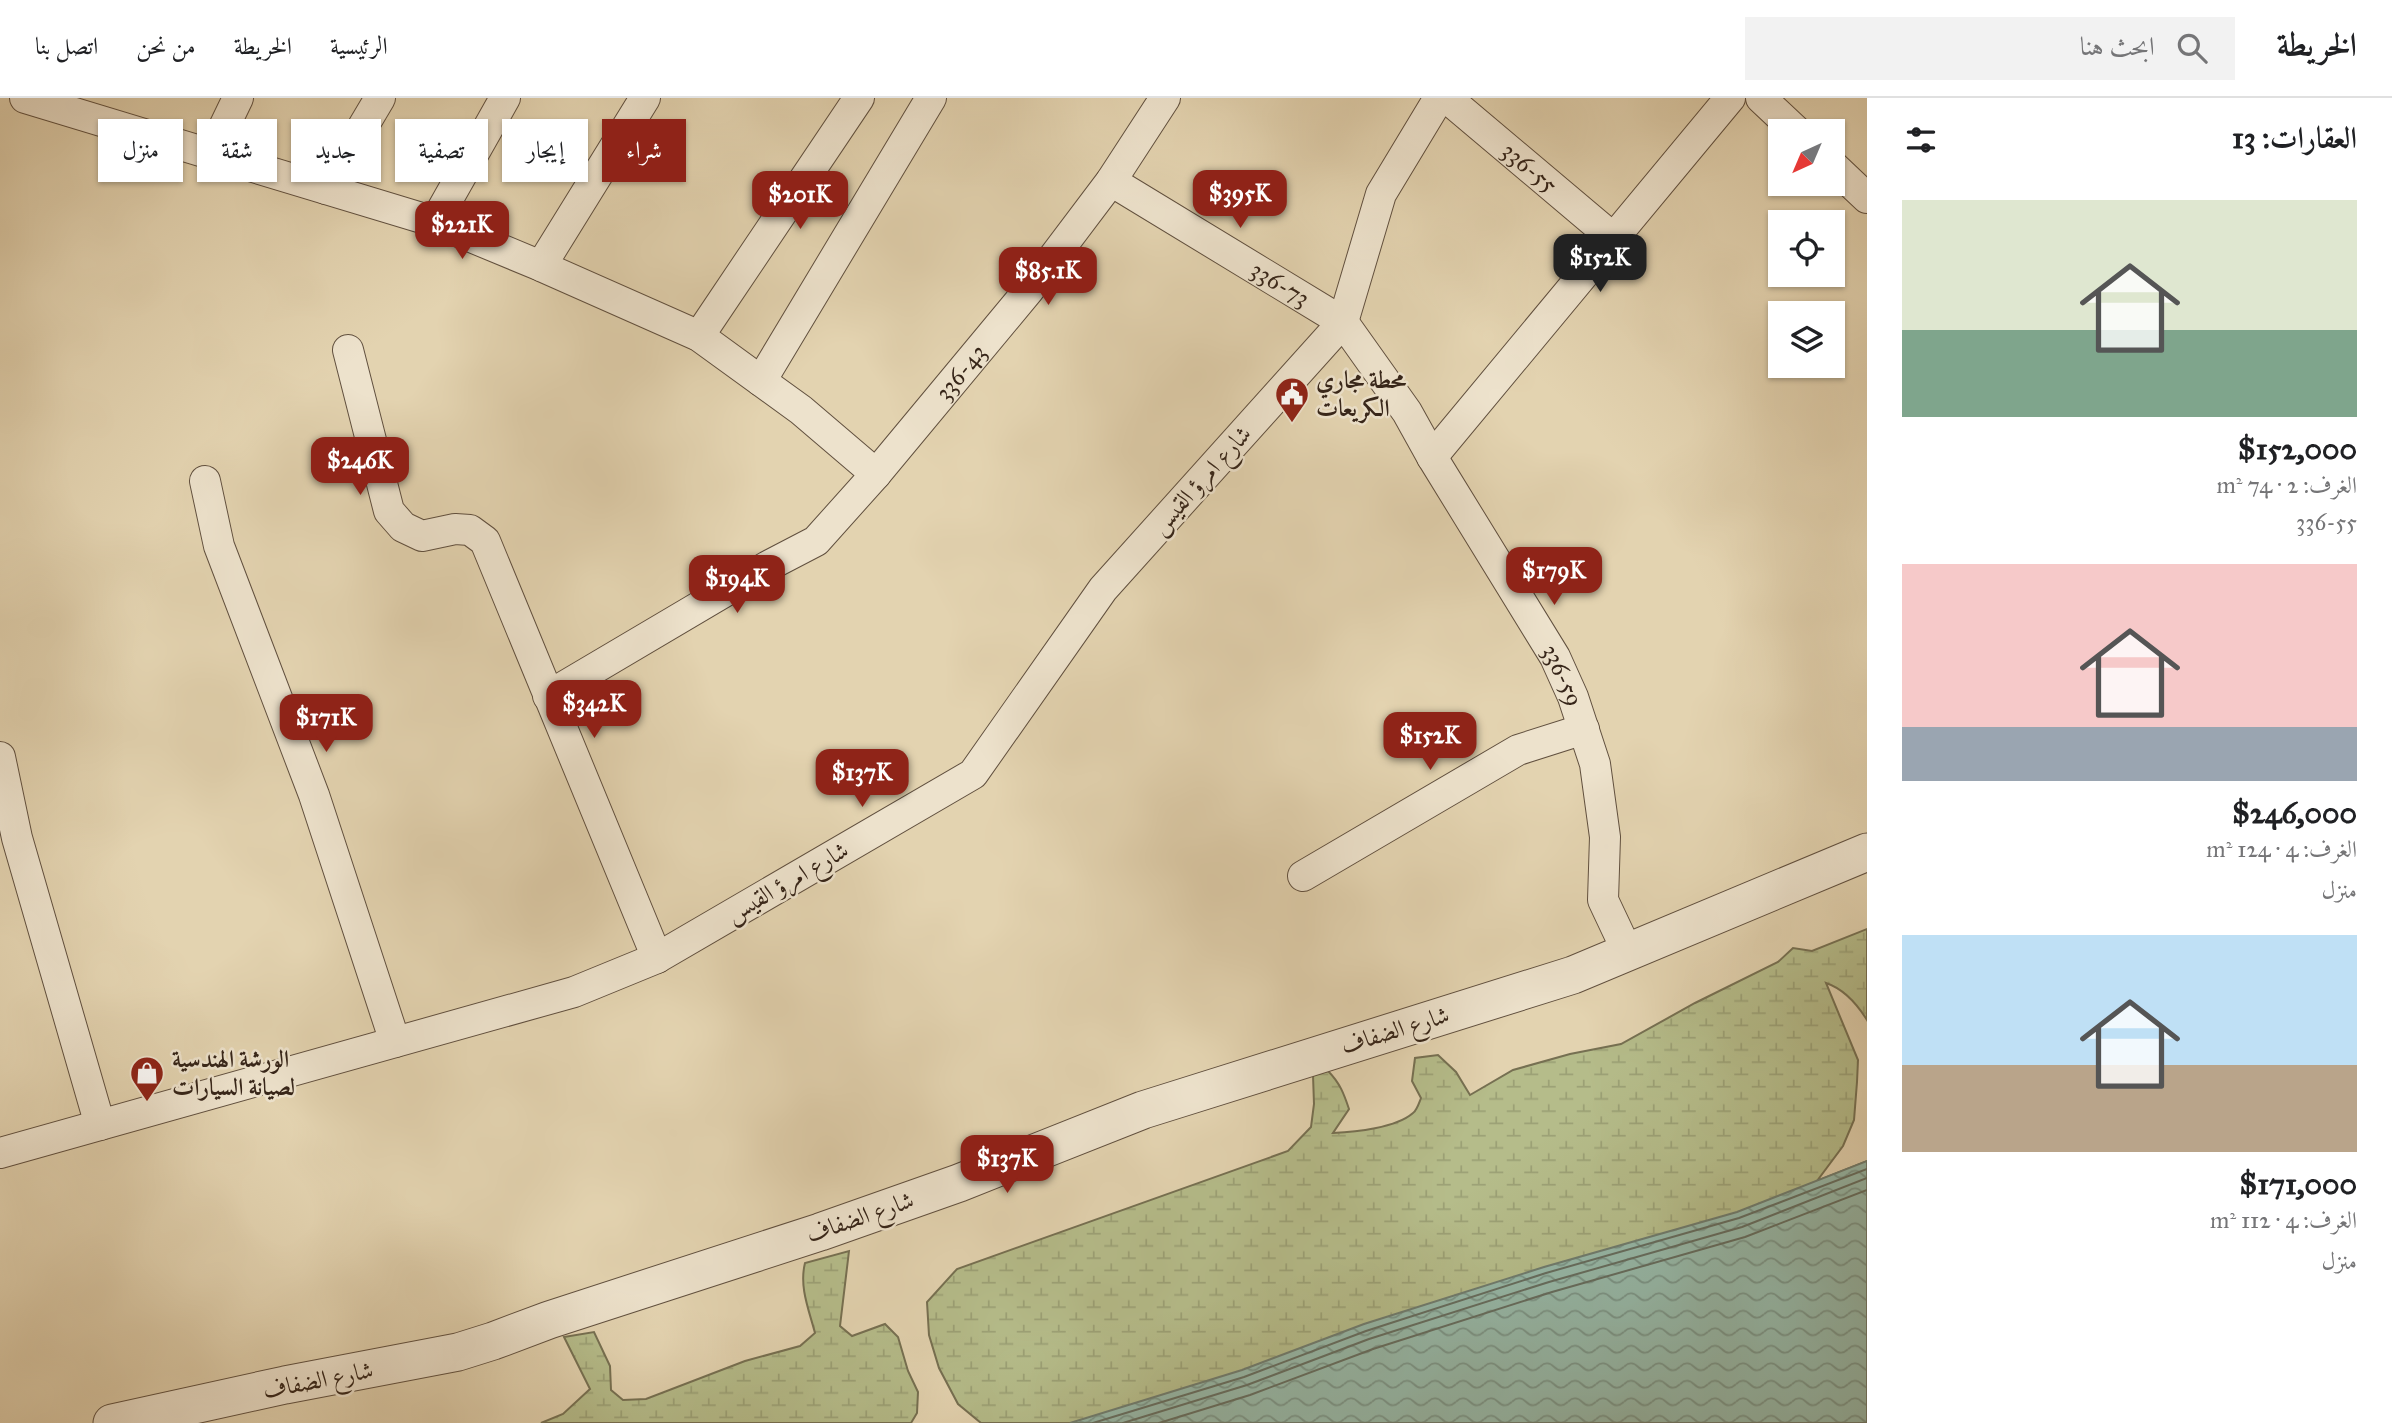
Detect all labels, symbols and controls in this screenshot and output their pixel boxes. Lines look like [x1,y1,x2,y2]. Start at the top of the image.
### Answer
search box [1745,17,2235,80]
text: الخريطة [2277,25,2357,65]
icon: search [2173,29,2211,67]
text: ابحث هنا [2080,30,2155,62]
text: اتصل بنا [35,31,98,61]
text: من نحن [136,31,196,61]
text: الخريطة [234,31,292,61]
text: الرئيسية [330,31,388,61]
chip: منزل [98,119,183,182]
chip: شقة [197,119,277,182]
chip: جديد [291,119,381,182]
chip: تصفية [395,119,488,182]
chip: إيجار [502,119,588,182]
chip: شراء [602,119,686,182]
north arrow [1768,119,1844,196]
map controls [1768,119,1845,378]
text: العقارات: 13 [2232,120,2357,156]
icon: filters [1902,121,1940,159]
street label: 336-55 [1496,136,1564,200]
pin: $395K [1191,170,1289,230]
pin: $201K [751,172,849,231]
text: $395K [1209,179,1271,207]
text: $201K [768,180,832,208]
pin: $221K [413,202,511,261]
text: $221K [431,210,493,238]
button: locate [1768,210,1845,287]
pin: $152K [1551,234,1649,294]
text: $152K [1569,243,1631,271]
icon: home [2067,245,2193,371]
pin: $85.1K [991,248,1105,307]
street label: 336-73 [1245,254,1315,313]
text: $85.1K [1015,256,1081,284]
button: layers [1768,301,1845,378]
street label: 336-43 [928,338,993,406]
place label: محطة مجاري الكريعات [1316,365,1406,424]
public building icon: محطة مجاري الكريعات [1273,375,1311,424]
street label: شارع امرؤ القيس [1144,419,1262,544]
text: $152,000 [2238,431,2357,467]
pin: $246K [311,438,409,497]
text: $246K [327,446,393,474]
text: الغرف: 2 · 74 m² [2217,471,2357,499]
text: 336-55 [2296,508,2357,536]
pin: $179K [1505,547,1603,607]
pin: $194K [688,556,786,615]
text: $179K [1522,556,1586,584]
text: $194K [705,564,769,592]
icon: home [2067,610,2193,736]
street label: 336-59 [1535,638,1590,710]
pin: $342K [545,680,643,740]
text: $342K [562,689,626,717]
pin: $171K [277,694,375,754]
text: $171K [296,703,356,731]
pin: $152K [1381,712,1479,772]
text: $152K [1399,721,1461,749]
pin: $137K [813,750,911,809]
text: $137K [832,758,892,786]
text: $246,000 [2232,795,2357,831]
street label: شارع امرؤ القيس [720,835,856,933]
text: الغرف: 4 · 124 m² [2206,835,2357,863]
text: منزل [2322,876,2357,904]
icon: home [2067,981,2193,1107]
street label: شارع الضفاف [1337,999,1454,1065]
place label: الورشة الهندسية لصيانة السيارات [172,1044,295,1102]
shop icon: الورشة الهندسية لصيانة السيارات [128,1054,166,1103]
pin: $137K [958,1136,1056,1195]
text: $137K [977,1144,1037,1172]
text: $171,000 [2239,1166,2357,1202]
street label: شارع الضفاف [802,1185,919,1254]
text: الغرف: 4 · 112 m² [2210,1206,2357,1234]
text: منزل [2322,1247,2357,1275]
street label: شارع الضفاف [260,1355,377,1410]

